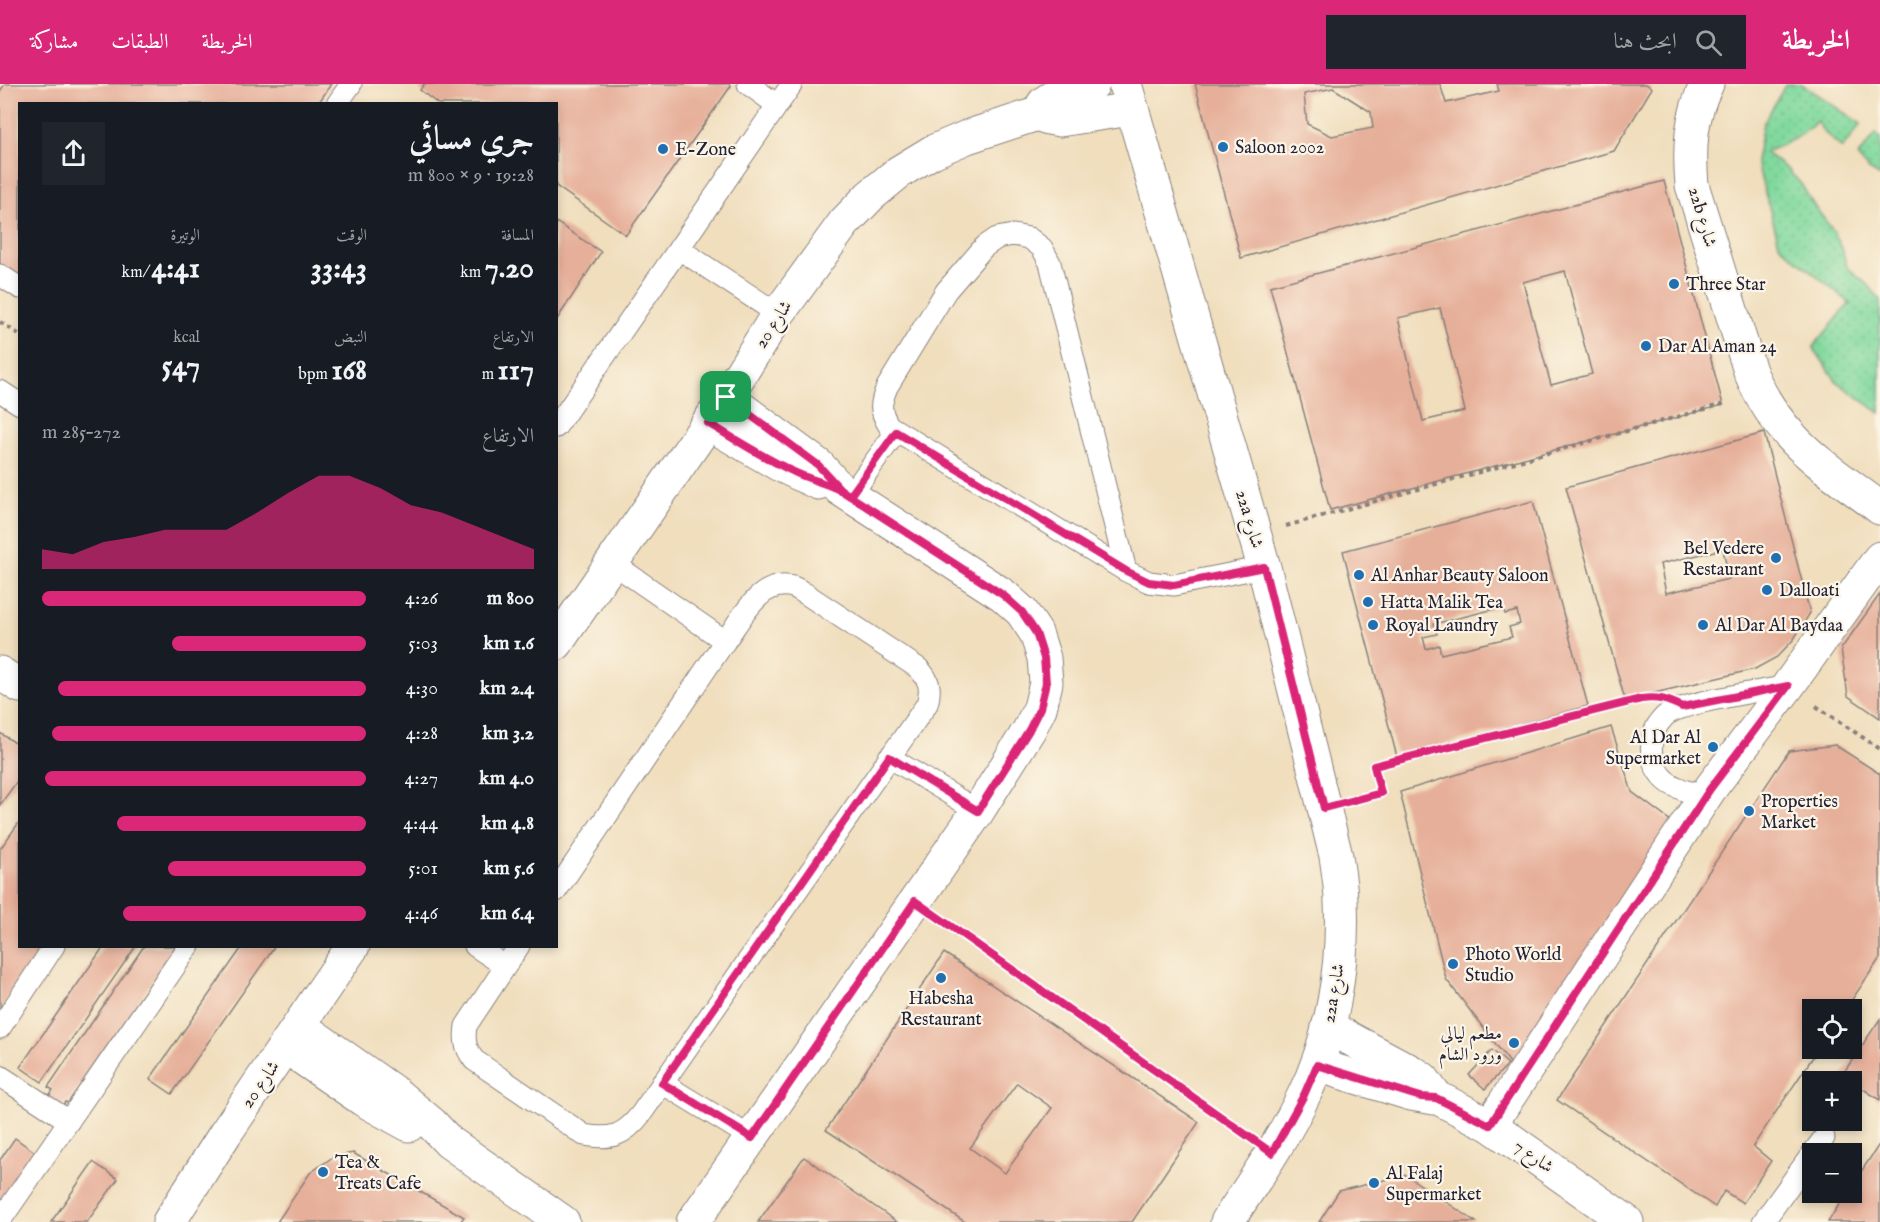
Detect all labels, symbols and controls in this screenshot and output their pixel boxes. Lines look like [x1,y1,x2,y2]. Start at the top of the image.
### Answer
search box [1326,15,1746,69]
text: الخريطة [1782,24,1850,59]
icon: search [1692,26,1725,59]
text: ابحث هنا [1613,28,1677,56]
text: مشاركة [30,29,78,56]
text: الطبقات [111,29,168,56]
text: الخريطة [201,29,253,56]
text: جري مسائي [409,119,534,161]
button: share [42,122,105,185]
place label: Saloon 2002 [1235,137,1324,160]
place label: E-Zone [675,139,736,162]
marker: Saloon 2002 [1216,140,1230,154]
marker: E-Zone [656,142,670,156]
text: 19:28 · 9 × 800 m [408,163,534,188]
street label: 22b شارع [1680,185,1721,251]
text: الوتيرة [170,226,200,246]
text: الوقت [336,226,367,246]
text: المسافة [501,226,534,246]
text: 4:41 [151,250,200,288]
text: 33:43 [311,250,367,288]
text: 7.20 [485,250,534,288]
text: /km [122,263,151,283]
text: km [460,263,485,283]
place label: Three Star [1686,274,1766,297]
marker: Three Star [1667,277,1681,291]
street label: شارع 20 [750,297,800,354]
text: kcal [173,328,200,348]
text: النبض [334,328,367,348]
text: الارتفاع [492,328,534,348]
place label: Dar Al Aman 24 [1658,336,1777,359]
marker: Dar Al Aman 24 [1639,339,1653,353]
text: 547 [161,348,200,386]
text: 168 [331,352,367,390]
text: 117 [498,352,534,390]
text: bpm [298,365,331,385]
text: m [482,365,498,385]
pin [700,371,751,422]
icon: arrive [709,380,742,413]
text: 272–285 m [42,420,121,445]
text: الارتفاع [482,424,534,449]
street label: 22a شارع [1227,487,1268,552]
place label: Bel Vedere Restaurant [1682,538,1764,582]
marker: Bel Vedere Restaurant [1769,551,1783,565]
place label: Al Anhar Beauty Saloon [1370,565,1549,588]
marker: Al Anhar Beauty Saloon [1352,568,1366,582]
place label: Dalloati [1779,580,1840,603]
marker: Dalloati [1760,583,1774,597]
text: 4:26 [405,586,438,611]
text: 800 m [487,586,534,611]
place label: Hatta Malik Tea [1380,592,1503,615]
marker: Hatta Malik Tea [1361,595,1375,609]
place label: Royal Laundry [1385,615,1498,638]
place label: Al Dar Al Baydaa [1714,615,1843,638]
marker: Royal Laundry [1366,618,1380,632]
marker: Al Dar Al Baydaa [1696,618,1710,632]
text: 5:03 [408,631,438,656]
text: 1.6 km [483,631,534,656]
text: 4:30 [406,676,438,701]
text: 2.4 km [480,676,534,701]
text: 4:28 [406,721,438,746]
text: 3.2 km [482,721,534,746]
place label: Al Dar Al Supermarket [1606,727,1701,771]
marker: Al Dar Al Supermarket [1706,740,1720,754]
text: 4:27 [404,766,438,791]
text: 4.0 km [479,766,534,791]
place label: Properties Market [1761,791,1838,835]
marker: Properties Market [1742,804,1756,818]
text: 4:44 [403,811,438,836]
text: 4.8 km [481,811,534,836]
text: 5:01 [408,856,438,881]
text: 5.6 km [483,856,534,881]
text: 4:46 [405,901,438,926]
text: 6.4 km [481,901,534,926]
place label: Photo World Studio [1465,944,1562,988]
marker: Photo World Studio [1446,957,1460,971]
street label: 22a شارع [1318,962,1353,1025]
marker: Habesha Restaurant [934,971,948,985]
place label: Habesha Restaurant [900,988,982,1032]
map controls [1802,999,1862,1203]
button: locate [1802,999,1862,1059]
place label: مطعم ليالي ورود الشام [1439,1023,1502,1070]
marker: مطعم ليالي ورود الشام [1507,1036,1521,1050]
street label: شارع 20 [237,1057,287,1114]
button: + [1802,1071,1862,1131]
street label: شارع 7 [1508,1135,1558,1181]
button: − [1802,1143,1862,1203]
place label: Tea & Treats Cafe [335,1152,421,1196]
place label: Al Falaj Supermarket [1385,1163,1481,1207]
marker: Tea & Treats Cafe [316,1165,330,1179]
marker: Al Falaj Supermarket [1367,1176,1381,1190]

